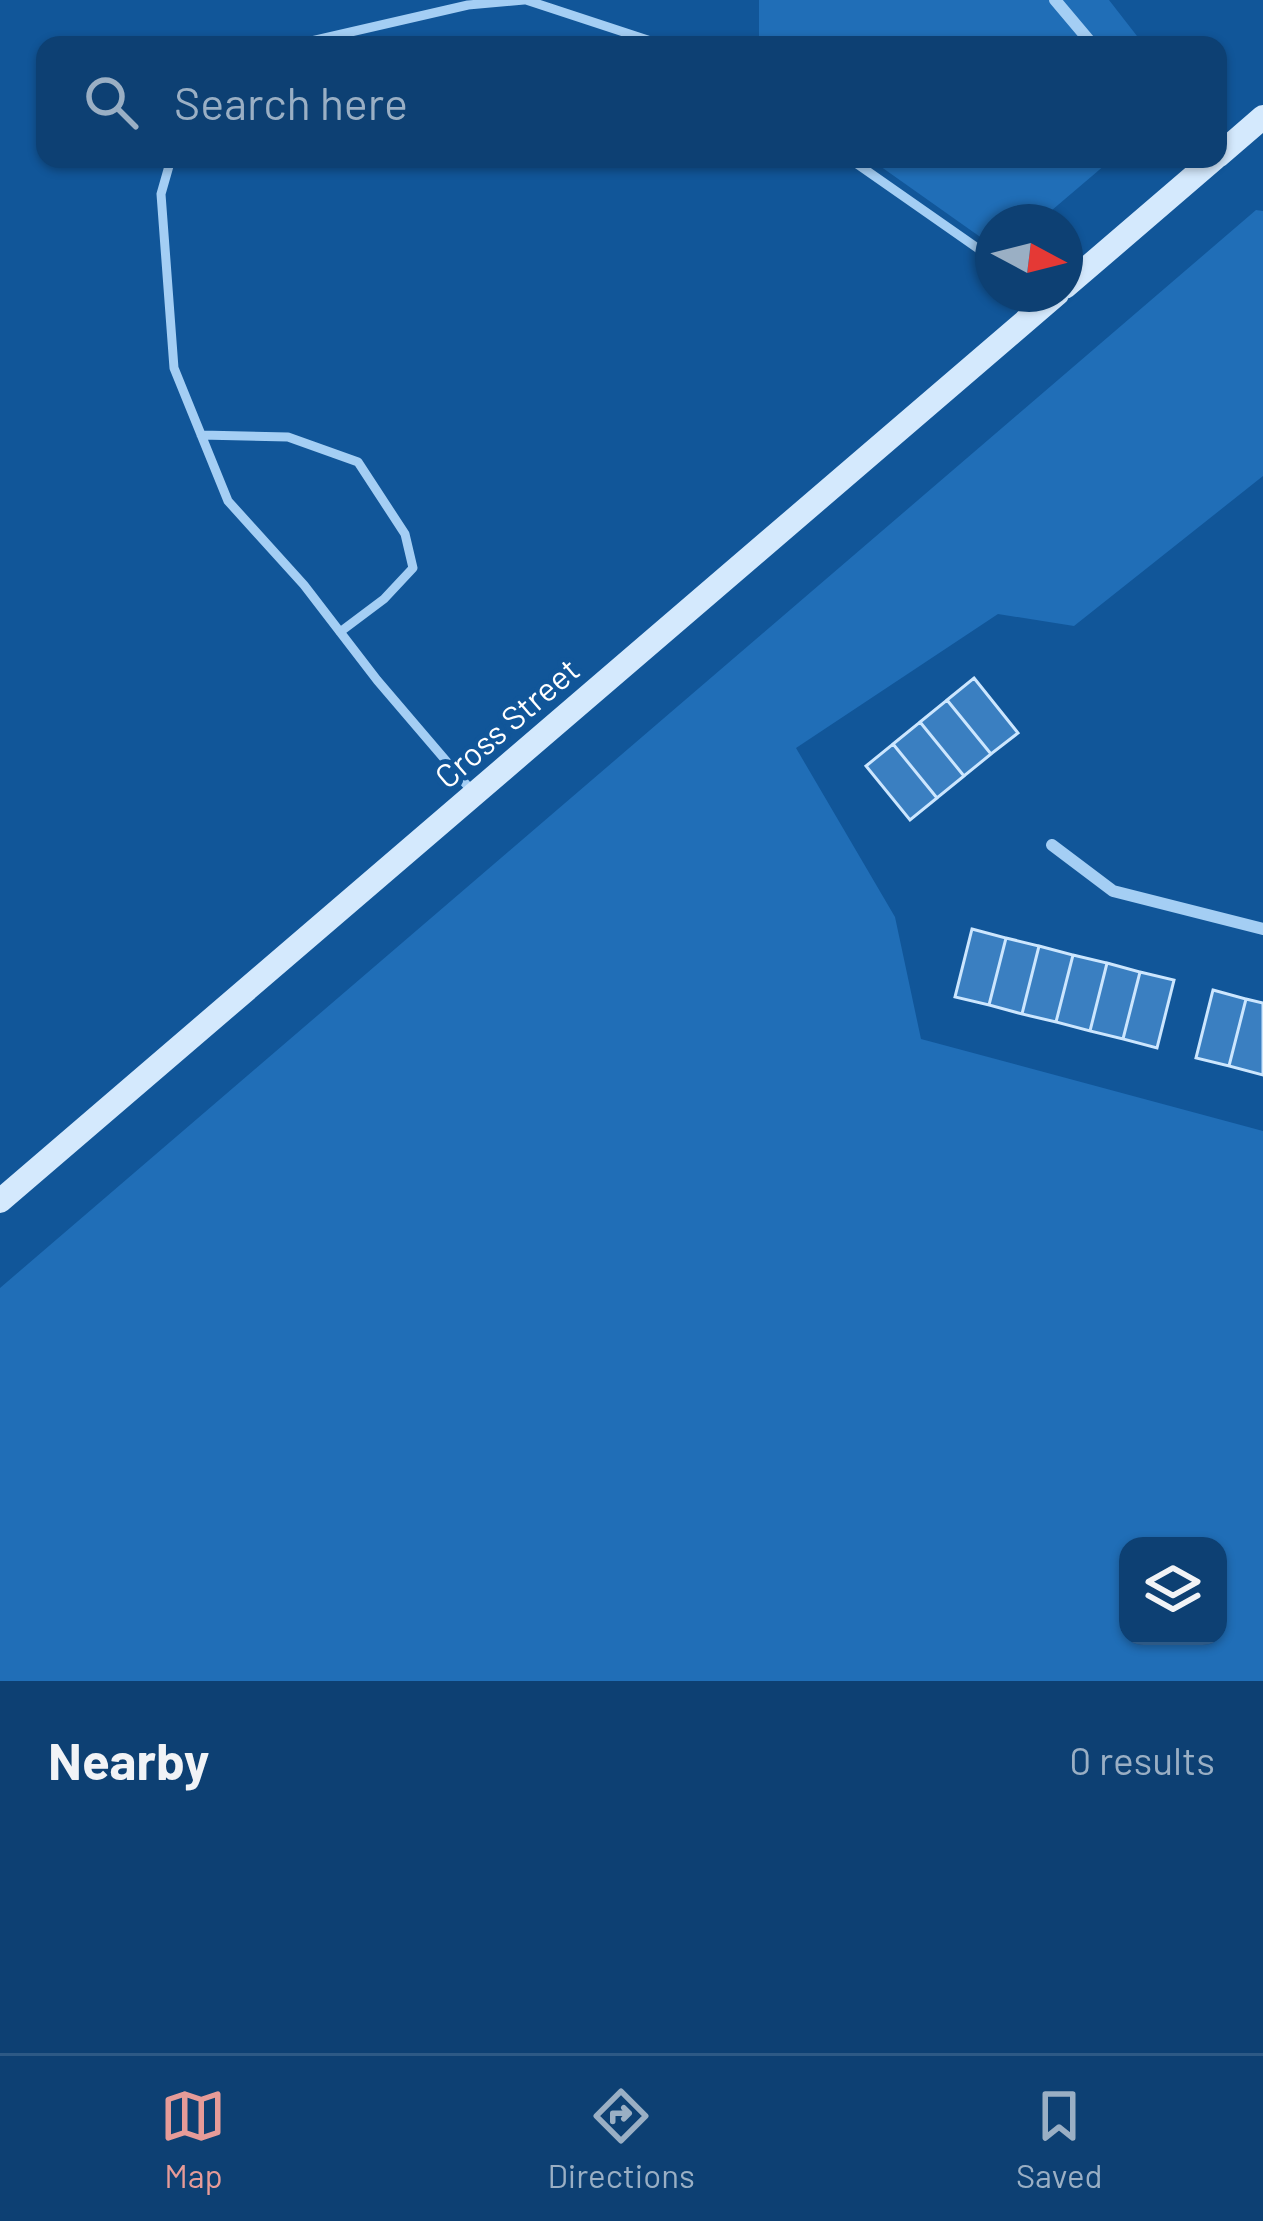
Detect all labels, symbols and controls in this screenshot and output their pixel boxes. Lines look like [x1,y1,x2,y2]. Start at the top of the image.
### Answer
search box [36,36,1227,168]
icon: search [78,69,144,135]
text: Search here [174,75,408,129]
north arrow [975,204,1083,312]
street label: Cross Street [426,649,587,796]
map controls [1119,1537,1227,1645]
button: layers [1119,1537,1227,1645]
text: Nearby [48,1729,209,1790]
text: 0 results [1069,1736,1215,1783]
tab: Map [160,2083,226,2195]
tab: Directions [547,2083,695,2195]
tab: Saved [1016,2083,1103,2195]

